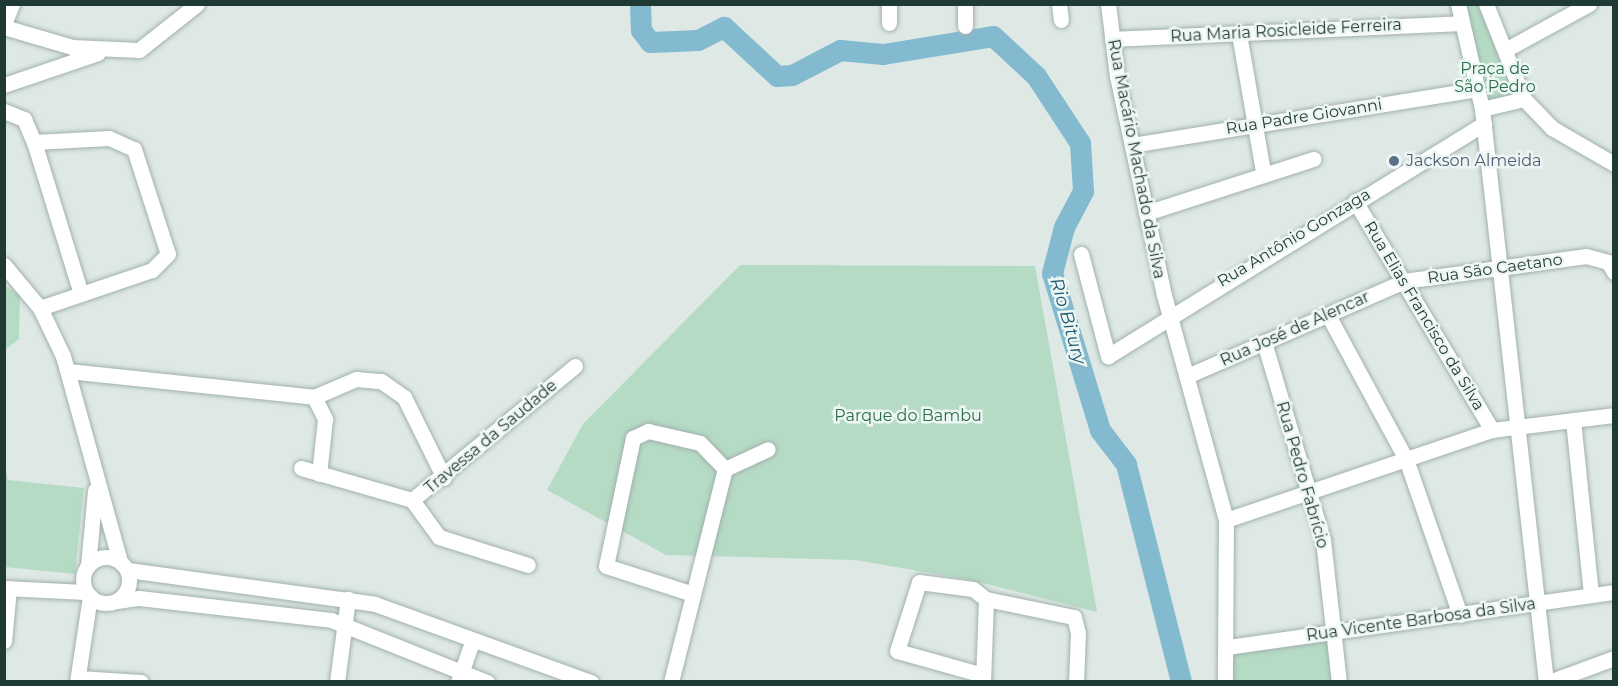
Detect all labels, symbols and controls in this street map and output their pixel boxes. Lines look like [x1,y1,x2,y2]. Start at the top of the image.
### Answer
street label: Rua Maria Rosicleide Ferreira [1170,15,1402,47]
street label: Rua Macário Machado da Silva [1103,38,1169,280]
park label: Praça de São Pedro [1454,59,1536,97]
street label: Rua Padre Giovanni [1225,95,1383,139]
place label: Jackson Almeida [1406,151,1542,171]
marker: Jackson Almeida [1387,154,1401,168]
street label: Rua Antônio Gonzaga [1214,185,1374,291]
street label: Rua Elias Francisco da Silva [1360,218,1488,414]
street label: Rua São Caetano [1426,250,1564,288]
water label: Rio Bitury [1045,275,1091,367]
street label: Rua José de Alencar [1217,287,1373,371]
street label: Travessa da Saudade [421,376,561,498]
street label: Rua Pedro Fabrício [1272,399,1332,551]
park label: Parque do Bambu [834,406,982,426]
street label: Rua Vicente Barbosa da Silva [1305,594,1537,646]

